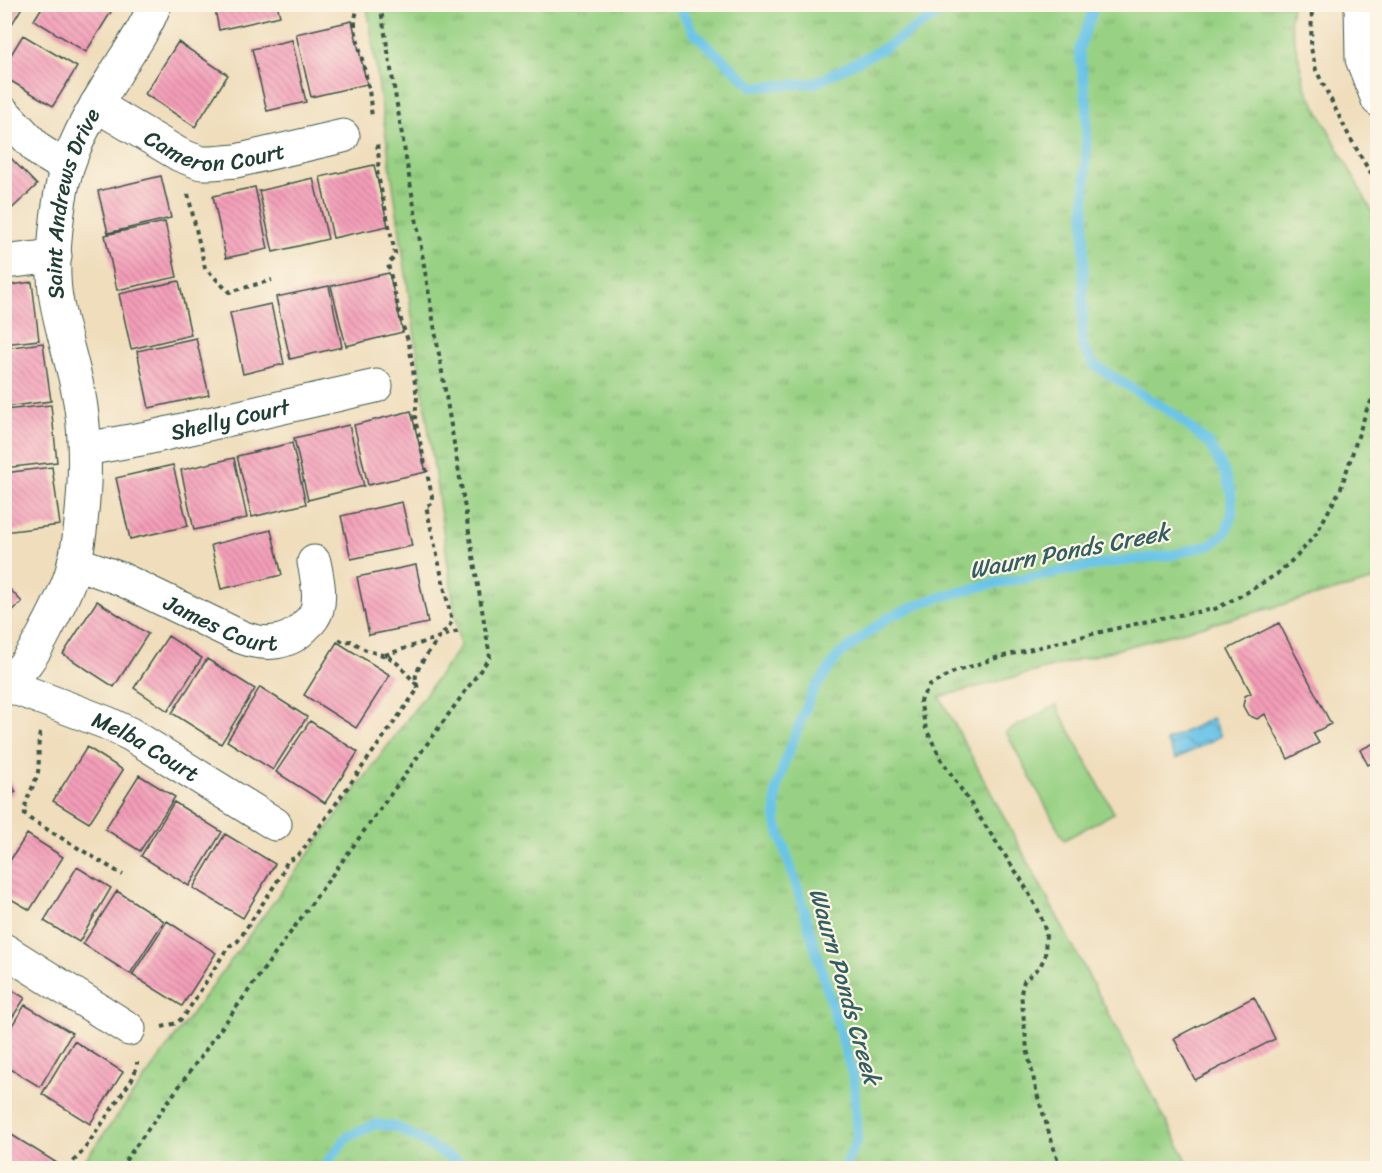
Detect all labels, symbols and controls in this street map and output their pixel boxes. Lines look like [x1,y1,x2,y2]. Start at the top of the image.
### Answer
street label: Saint Andrews Drive [35,100,111,301]
street label: Cameron Court [136,119,289,183]
street label: Shelly Court [167,387,294,452]
water label: Waurn Ponds Creek [965,510,1176,591]
street label: James Court [156,583,279,663]
street label: Melba Court [86,700,208,793]
water label: Waurn Ponds Creek [797,883,894,1092]

